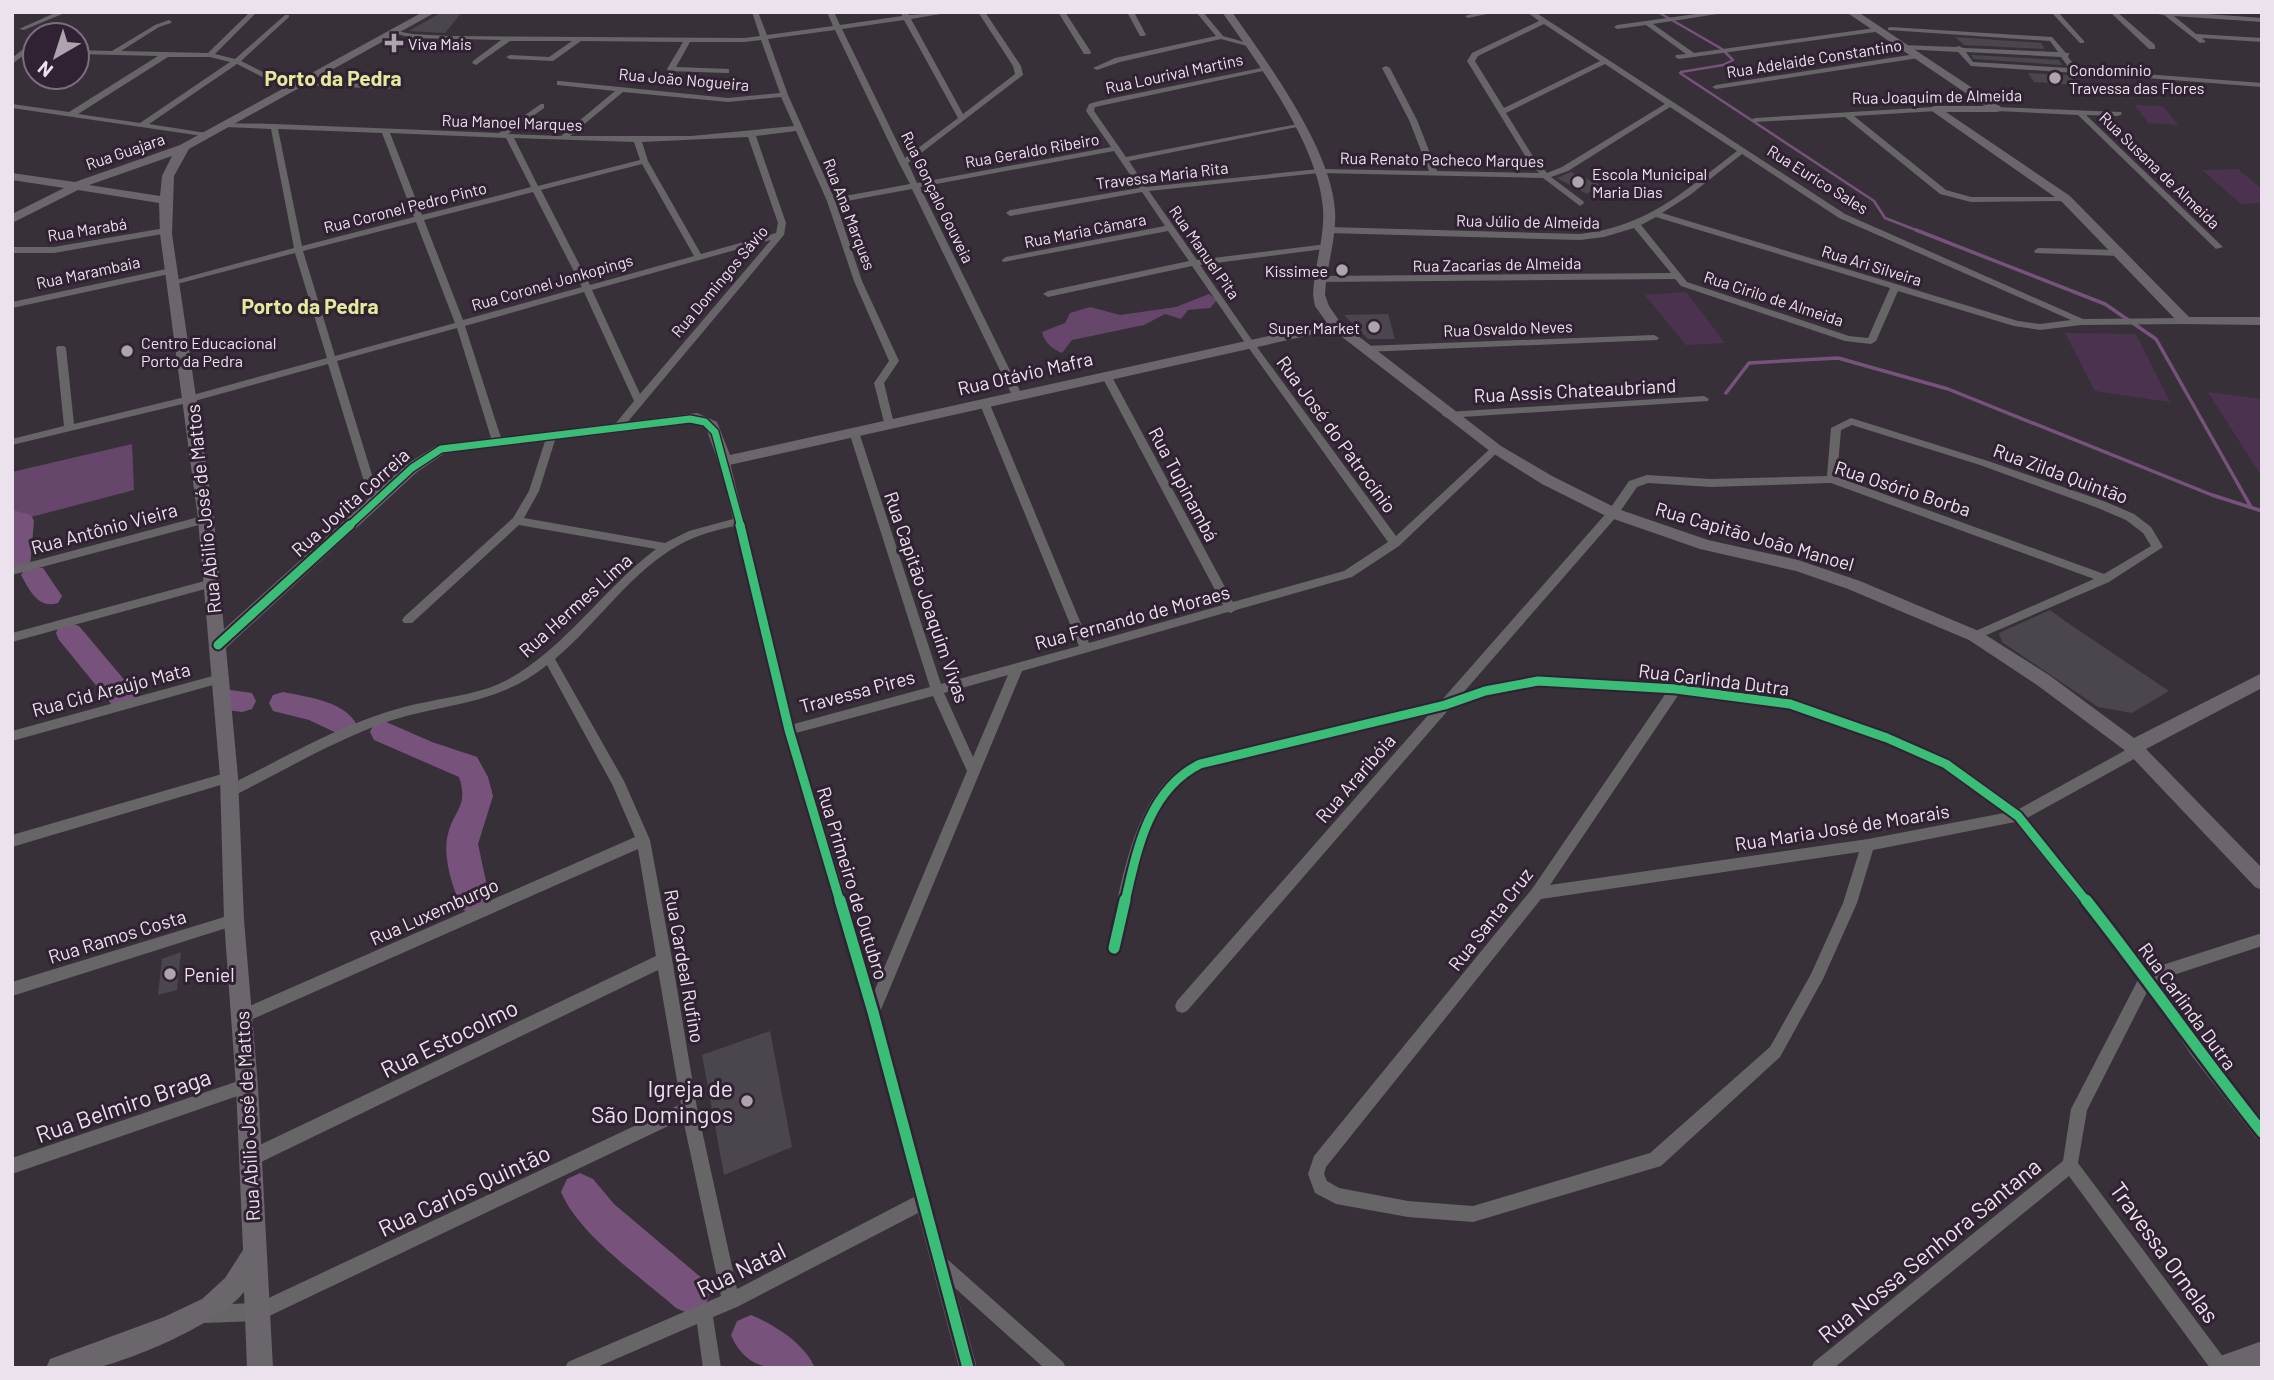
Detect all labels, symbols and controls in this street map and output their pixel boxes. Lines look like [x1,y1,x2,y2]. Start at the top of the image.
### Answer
north arrow [21,21,91,91]
place label: Viva Mais [408,34,472,53]
marker: Viva Mais [386,35,402,51]
street label: Rua Adelaide Constantino [1725,35,1903,81]
street label: Rua Lourival Martins [1103,49,1245,97]
text: N [33,57,57,83]
place label: Condomínio Travessa das Flores [2069,60,2205,97]
street label: Rua João Nogueira [618,64,750,94]
district label: Porto da Pedra [265,65,401,90]
marker: Condomínio Travessa das Flores [2047,70,2063,86]
street label: Rua Joaquim de Almeida [1852,85,2022,107]
street label: Rua Susana de Almeida [2096,108,2224,232]
street label: Rua Manoel Marques [441,110,583,134]
street label: Rua Gonçalo Gouveia [898,128,978,266]
street label: Rua Guajara [83,129,167,173]
street label: Rua Geraldo Ribeiro [963,129,1101,171]
street label: Rua Eurico Sales [1764,140,1872,218]
street label: Rua Renato Pacheco Marques [1340,148,1544,170]
street label: Rua Ana Marques [820,155,880,273]
street label: Travessa Maria Rita [1095,157,1229,193]
place label: Escola Municipal Maria Dias [1592,164,1707,201]
marker: Escola Municipal Maria Dias [1570,174,1586,190]
street label: Rua Coronel Pedro Pinto [322,178,488,236]
street label: Rua Manuel Pita [1166,202,1244,302]
street label: Rua Maria Câmara [1022,209,1148,251]
street label: Rua Júlio de Almeida [1456,210,1600,232]
street label: Rua Marabá [46,213,128,245]
street label: Rua Domingos Sávio [667,221,771,341]
street label: Rua Ari Silveira [1820,241,1924,289]
street label: Rua Coronel Jonkopings [469,250,635,314]
street label: Rua Marambaia [34,252,142,292]
street label: Rua Zacarias de Almeida [1413,253,1581,275]
place label: Kissimee [1265,261,1328,280]
marker: Kissimee [1334,262,1350,278]
street label: Rua Cirilo de Almeida [1702,266,1846,330]
district label: Porto da Pedra [242,293,378,318]
street label: Rua Osvaldo Neves [1443,316,1573,340]
place label: Super Market [1268,318,1360,337]
marker: Super Market [1366,319,1382,335]
place label: Centro Educacional Porto da Pedra [141,333,276,370]
marker: Centro Educacional Porto da Pedra [119,343,135,359]
street label: Rua Otávio Mafra [955,346,1095,400]
street label: Rua José do Patrocínio [1272,351,1402,517]
street label: Rua Assis Chateaubriand [1473,373,1677,407]
street label: Rua Abilio José de Mattos [181,403,225,615]
street label: Rua Tupinambá [1144,423,1224,545]
street label: Rua Zilda Quintão [1990,438,2132,508]
street label: Rua Jovita Correia [286,443,414,561]
street label: Rua Osório Borba [1832,455,1974,521]
street label: Rua Capitão Joaquim Vivas [880,488,974,706]
street label: Rua Antônio Vieira [28,497,180,559]
street label: Rua Capitão João Manoel [1653,497,1857,575]
street label: Rua Hermes Lima [514,548,636,662]
street label: Rua Fernando de Moraes [1032,580,1232,654]
street label: Rua Cid Araújo Mata [29,657,193,721]
street label: Rua Carlinda Dutra [1637,658,1791,700]
street label: Travessa Pires [797,665,917,717]
street label: Rua Araribóia [1310,729,1400,827]
street label: Rua Primeiro de Outubro [813,784,893,982]
street label: Rua Maria José de Moarais [1733,799,1951,855]
street label: Rua Santa Cruz [1443,863,1537,975]
street label: Rua Luxemburgo [366,872,502,950]
street label: Rua Cardeal Rufino [660,887,710,1045]
street label: Rua Ramos Costa [45,904,189,968]
street label: Rua Carlinda Dutra [2134,938,2242,1074]
place label: Peniel [184,963,235,986]
marker: Peniel [162,966,178,982]
street label: Rua Estocolmo [376,993,522,1083]
street label: Rua Abilio José de Mattos [230,1010,264,1222]
street label: Rua Belmiro Braga [32,1062,214,1148]
place label: Igreja de São Domingos [591,1074,733,1128]
marker: Igreja de São Domingos [739,1093,755,1109]
street label: Rua Carlos Quintão [374,1138,554,1242]
street label: Rua Nossa Senhora Santana [1812,1152,2046,1348]
street label: Travessa Ornelas [2104,1176,2226,1328]
street label: Rua Natal [692,1236,790,1302]

